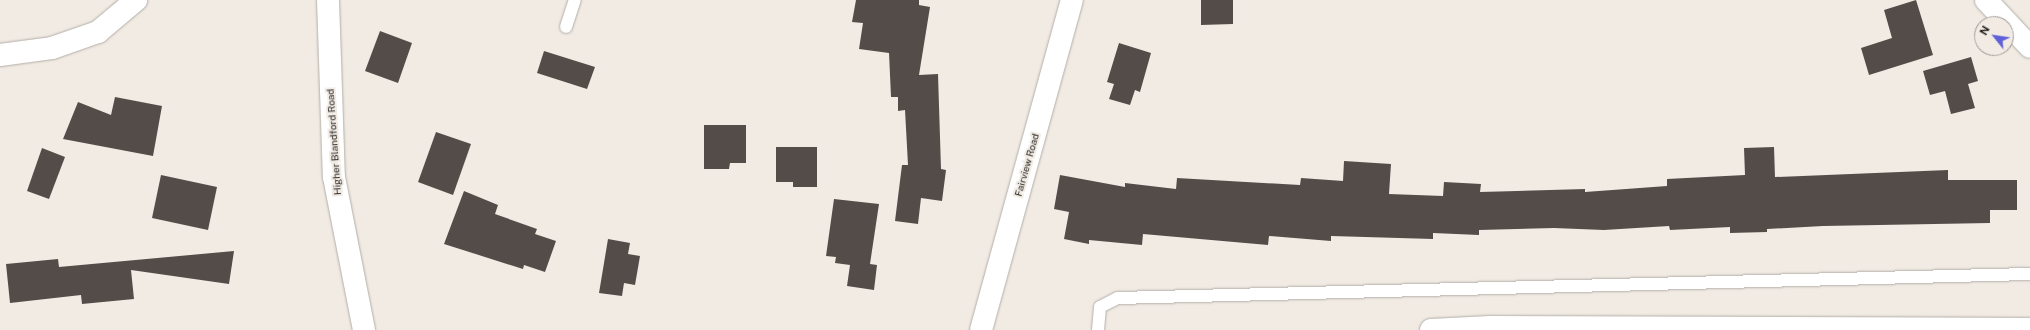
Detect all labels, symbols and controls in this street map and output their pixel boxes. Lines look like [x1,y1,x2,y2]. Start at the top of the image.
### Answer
north arrow [1974,16,2014,56]
text: N [1977,24,1992,37]
street label: Higher Blandford Road [324,88,344,196]
street label: Fairview Road [1012,132,1042,198]

